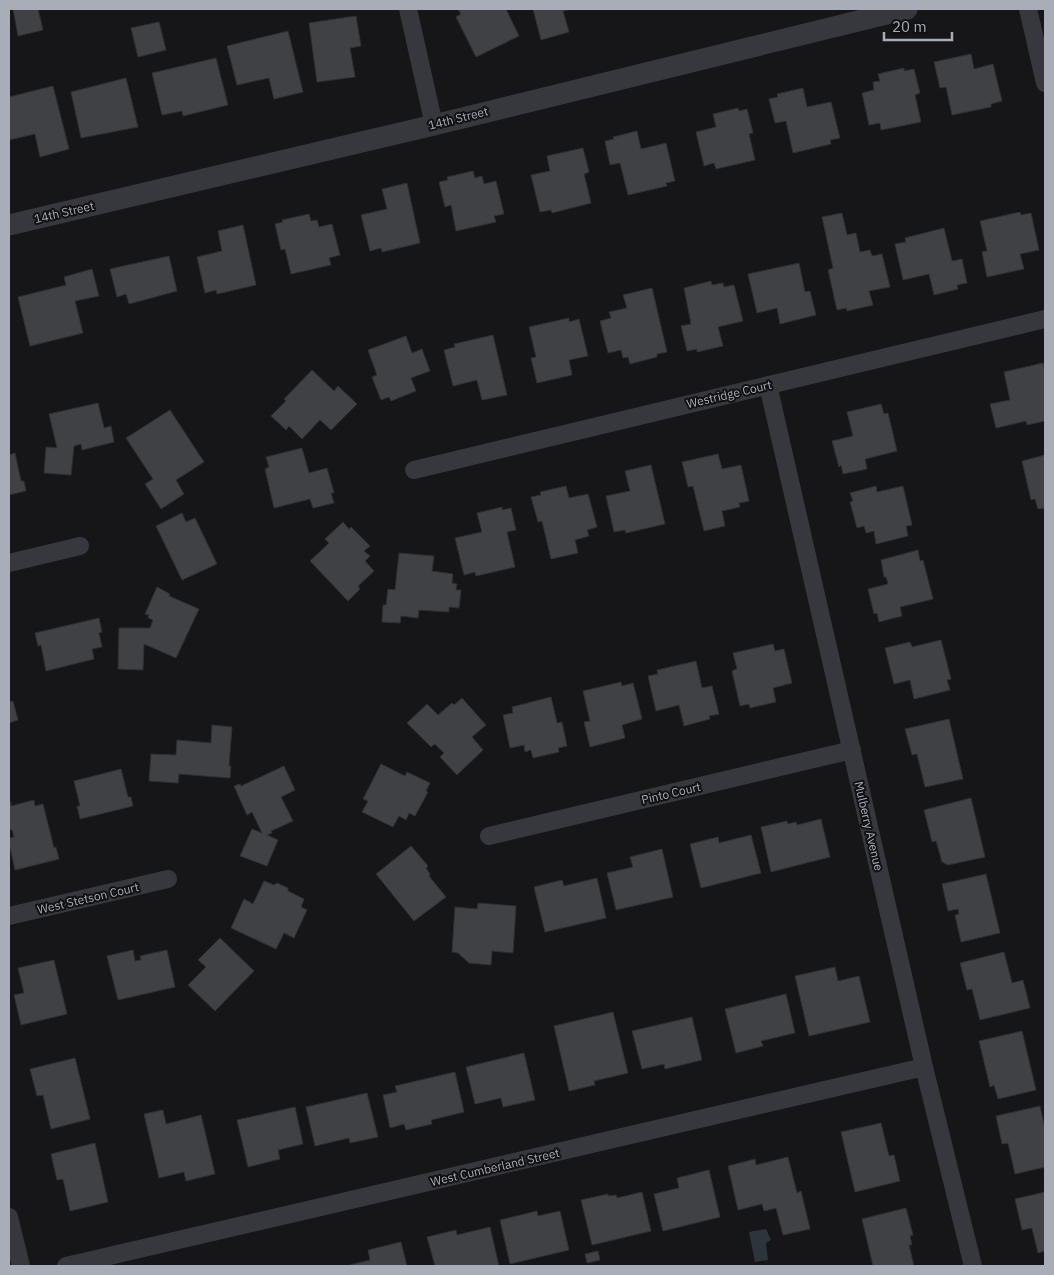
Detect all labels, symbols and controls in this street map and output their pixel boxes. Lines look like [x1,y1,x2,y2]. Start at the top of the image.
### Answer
scale bar [884,10,952,42]
text: 20 m [892,17,927,36]
street label: 14th Street [427,103,489,133]
street label: 14th Street [33,198,95,226]
street label: Westridge Court [685,377,773,411]
street label: Pinto Court [640,779,702,807]
street label: Mulberry Avenue [851,780,887,873]
street label: West Stetson Court [36,879,140,917]
street label: West Cumberland Street [429,1145,561,1189]

